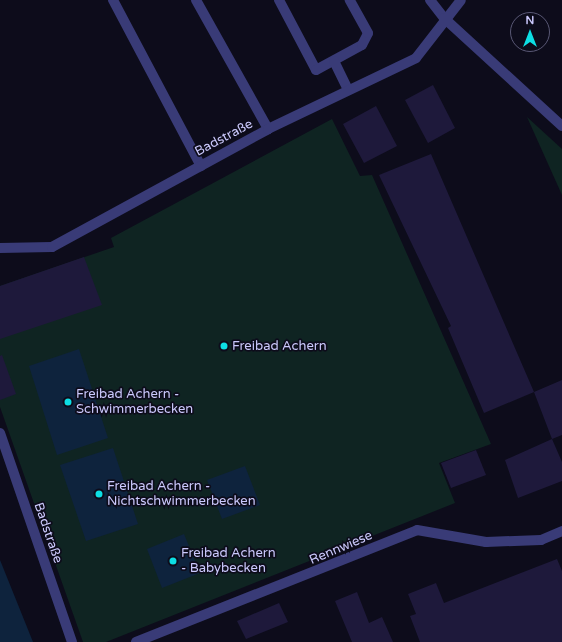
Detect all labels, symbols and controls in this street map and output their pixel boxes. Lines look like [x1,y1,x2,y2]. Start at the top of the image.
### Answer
north arrow [510,12,550,52]
text: N [526,14,534,27]
street label: Badstraße [192,116,256,160]
place label: Freibad Achern [232,338,327,354]
marker: Freibad Achern [219,341,229,351]
place label: Freibad Achern - Schwimmerbecken [76,387,193,418]
marker: Freibad Achern - Schwimmerbecken [63,397,73,407]
place label: Freibad Achern - Nichtschwimmerbecken [107,479,256,510]
marker: Freibad Achern - Nichtschwimmerbecken [94,489,104,499]
street label: Badstraße [30,501,66,565]
street label: Rennwiese [307,528,375,568]
place label: Freibad Achern - Babybecken [181,546,276,577]
marker: Freibad Achern - Babybecken [168,556,178,566]

